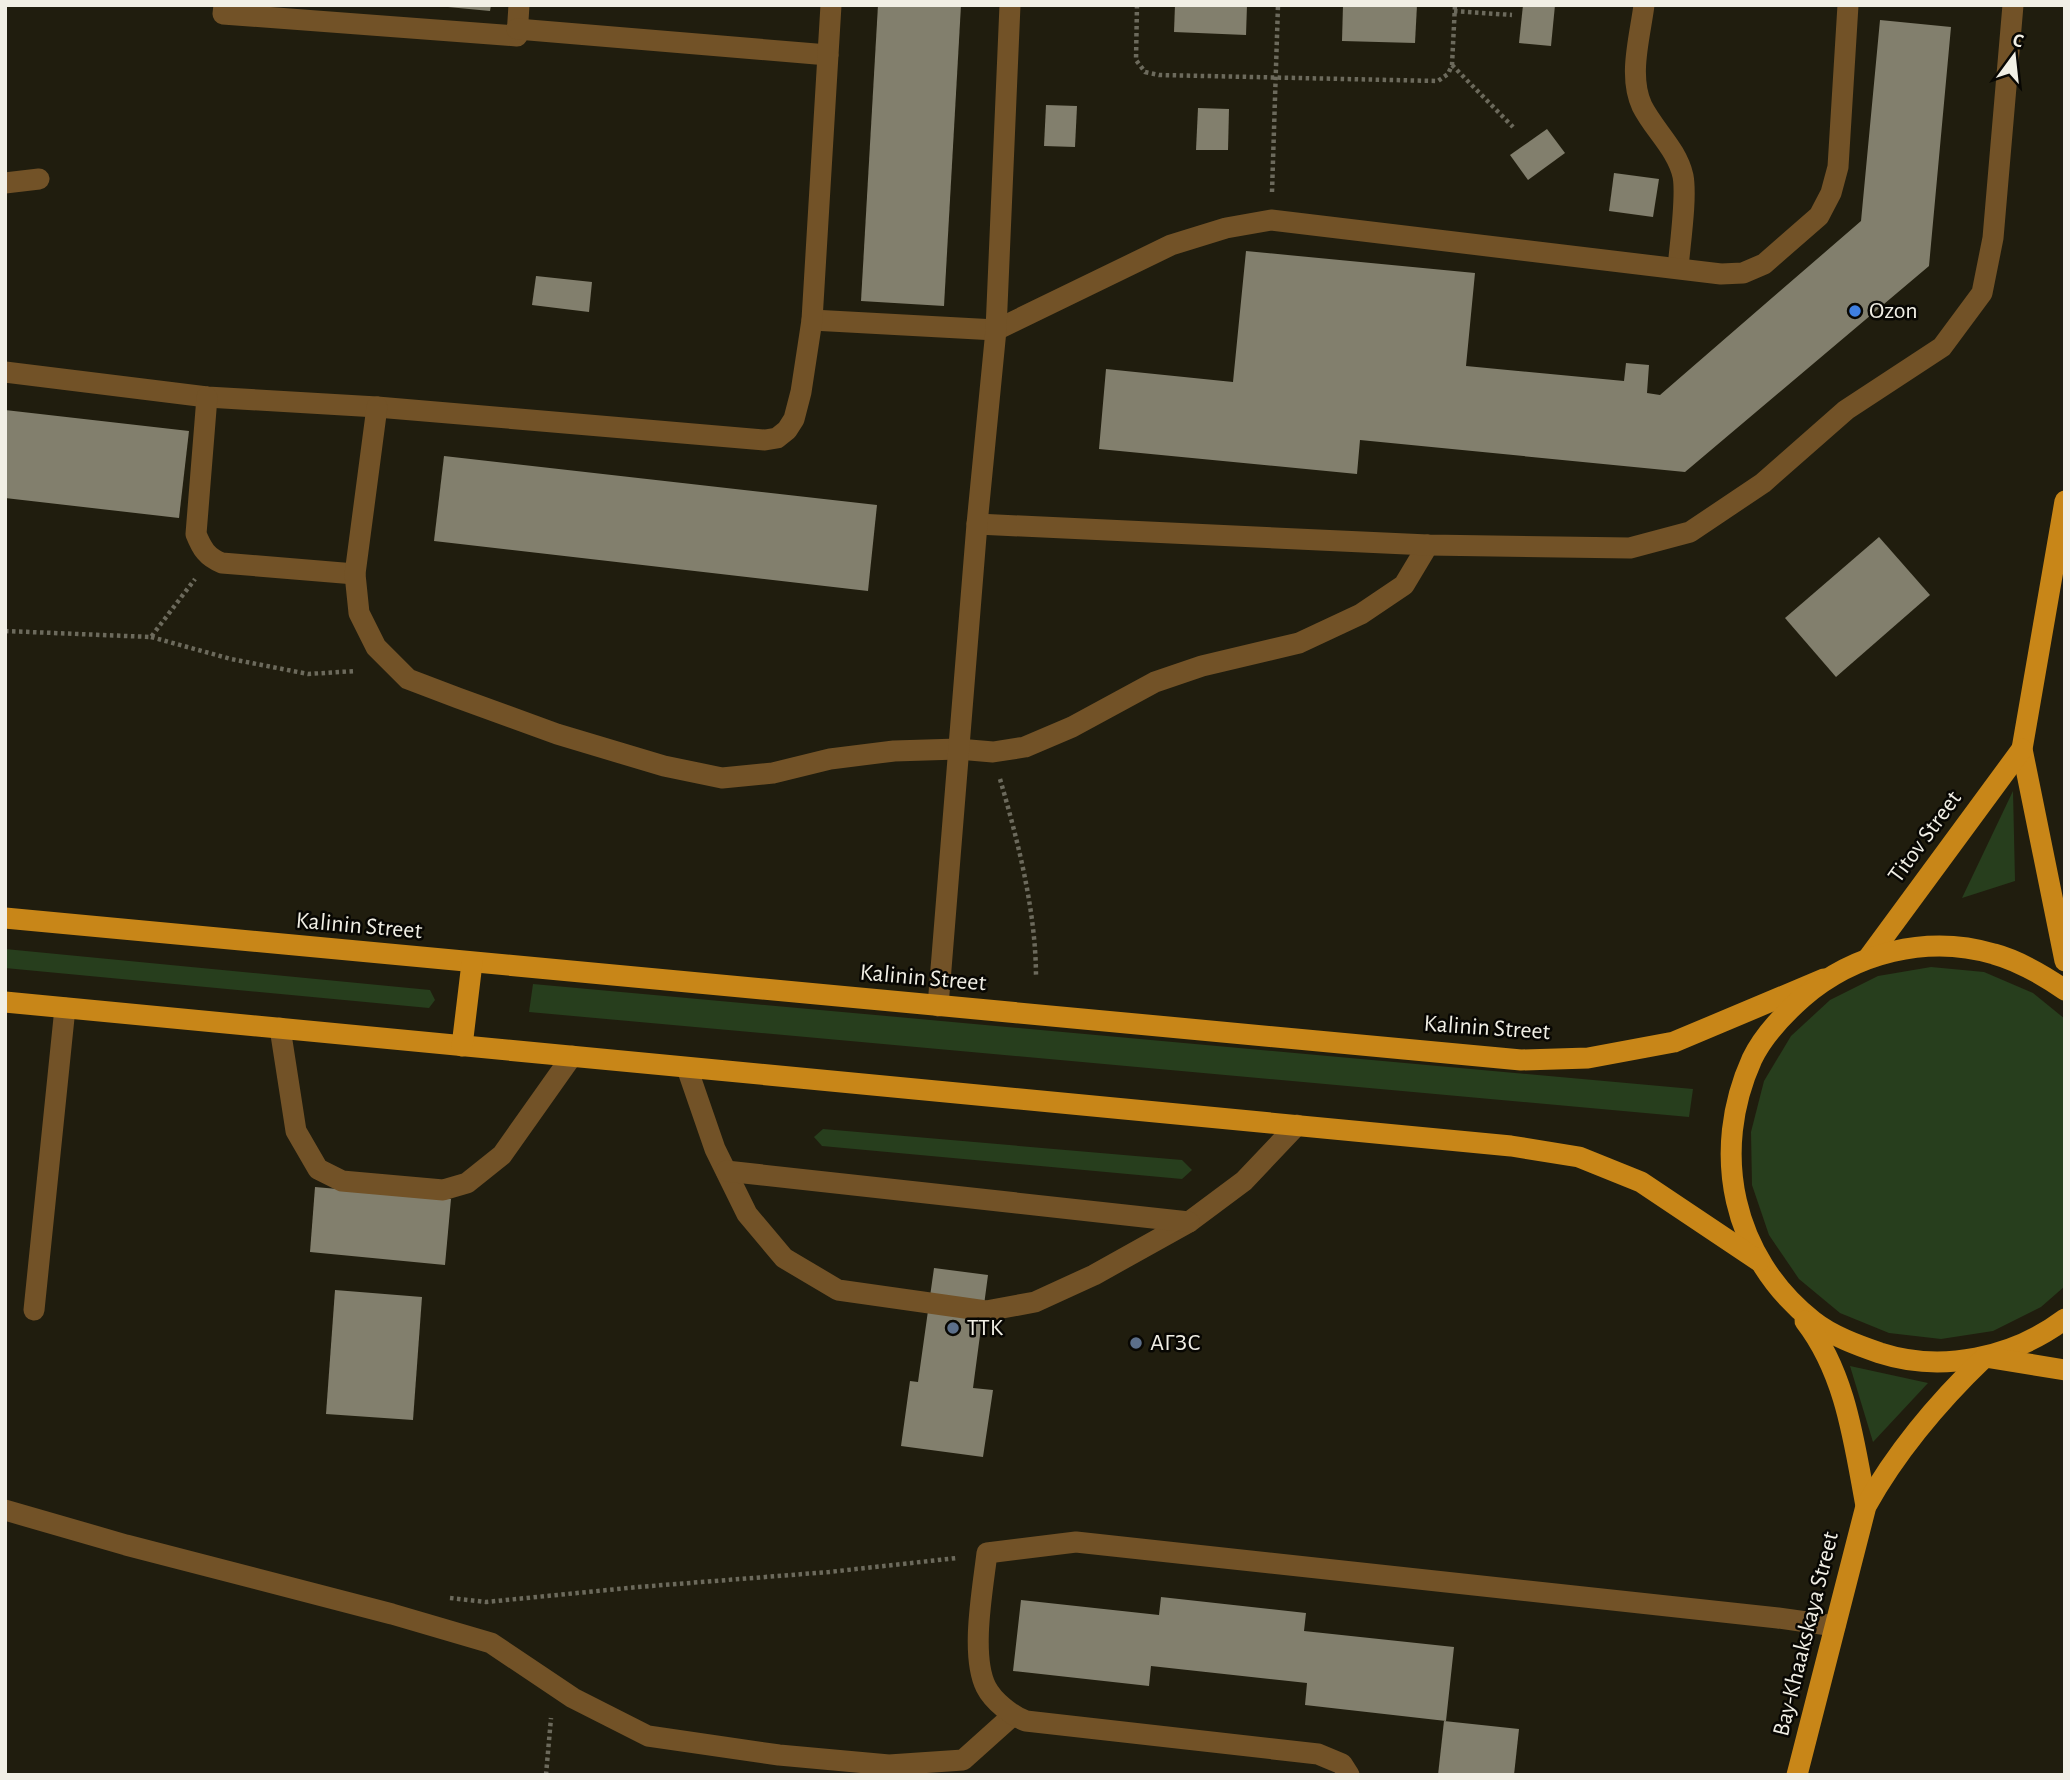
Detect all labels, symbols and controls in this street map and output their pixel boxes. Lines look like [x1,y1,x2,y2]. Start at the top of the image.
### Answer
north arrow [1979,21,2049,91]
text: С [2010,30,2026,52]
place label: Ozon [1869,299,1918,323]
marker: Ozon [1847,303,1863,319]
street label: Titov Street [1884,786,1966,887]
street label: Kalinin Street [295,909,424,944]
street label: Kalinin Street [859,961,988,996]
street label: Kalinin Street [1423,1012,1551,1044]
place label: ТТК [967,1316,1004,1340]
marker: ТТК [945,1320,961,1336]
place label: АГЗС [1150,1331,1201,1355]
marker: АГЗС [1128,1335,1144,1351]
street label: Bay-Khaakskaya Street [1769,1529,1843,1739]

